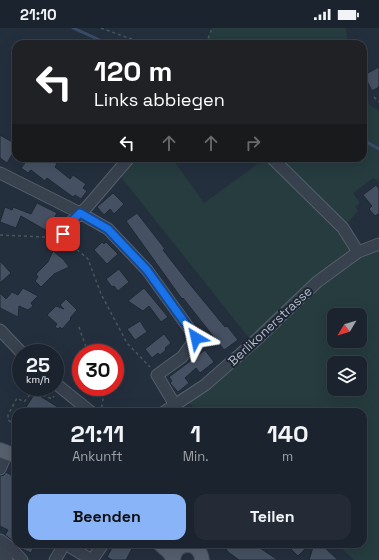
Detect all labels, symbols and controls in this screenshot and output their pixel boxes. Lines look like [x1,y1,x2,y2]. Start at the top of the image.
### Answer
text: 21:10 [20,5,57,24]
text: 120 m [94,53,172,89]
icon: left [28,56,80,108]
text: Links abbiegen [94,88,225,111]
icon: left [116,132,138,154]
icon: ahead [158,132,180,154]
icon: ahead [200,132,222,154]
icon: right [242,132,264,154]
pin [46,217,80,251]
icon: arrive [52,223,74,245]
street label: Berlikonerstrasse [224,283,316,369]
north arrow [327,308,367,348]
map controls [327,308,367,396]
position arrow [175,317,217,359]
speed limit sign: 30 [72,344,124,396]
text: 25 [26,352,50,378]
button: layers [327,356,367,396]
text: km/h [26,373,50,386]
text: 21:11 [70,418,124,449]
text: 1 [190,418,201,449]
text: 140 [267,418,309,449]
text: Ankunft [72,448,123,465]
text: Min. [183,448,208,465]
text: m [282,448,293,465]
button: Beenden [28,494,186,540]
button: Teilen [194,494,351,540]

